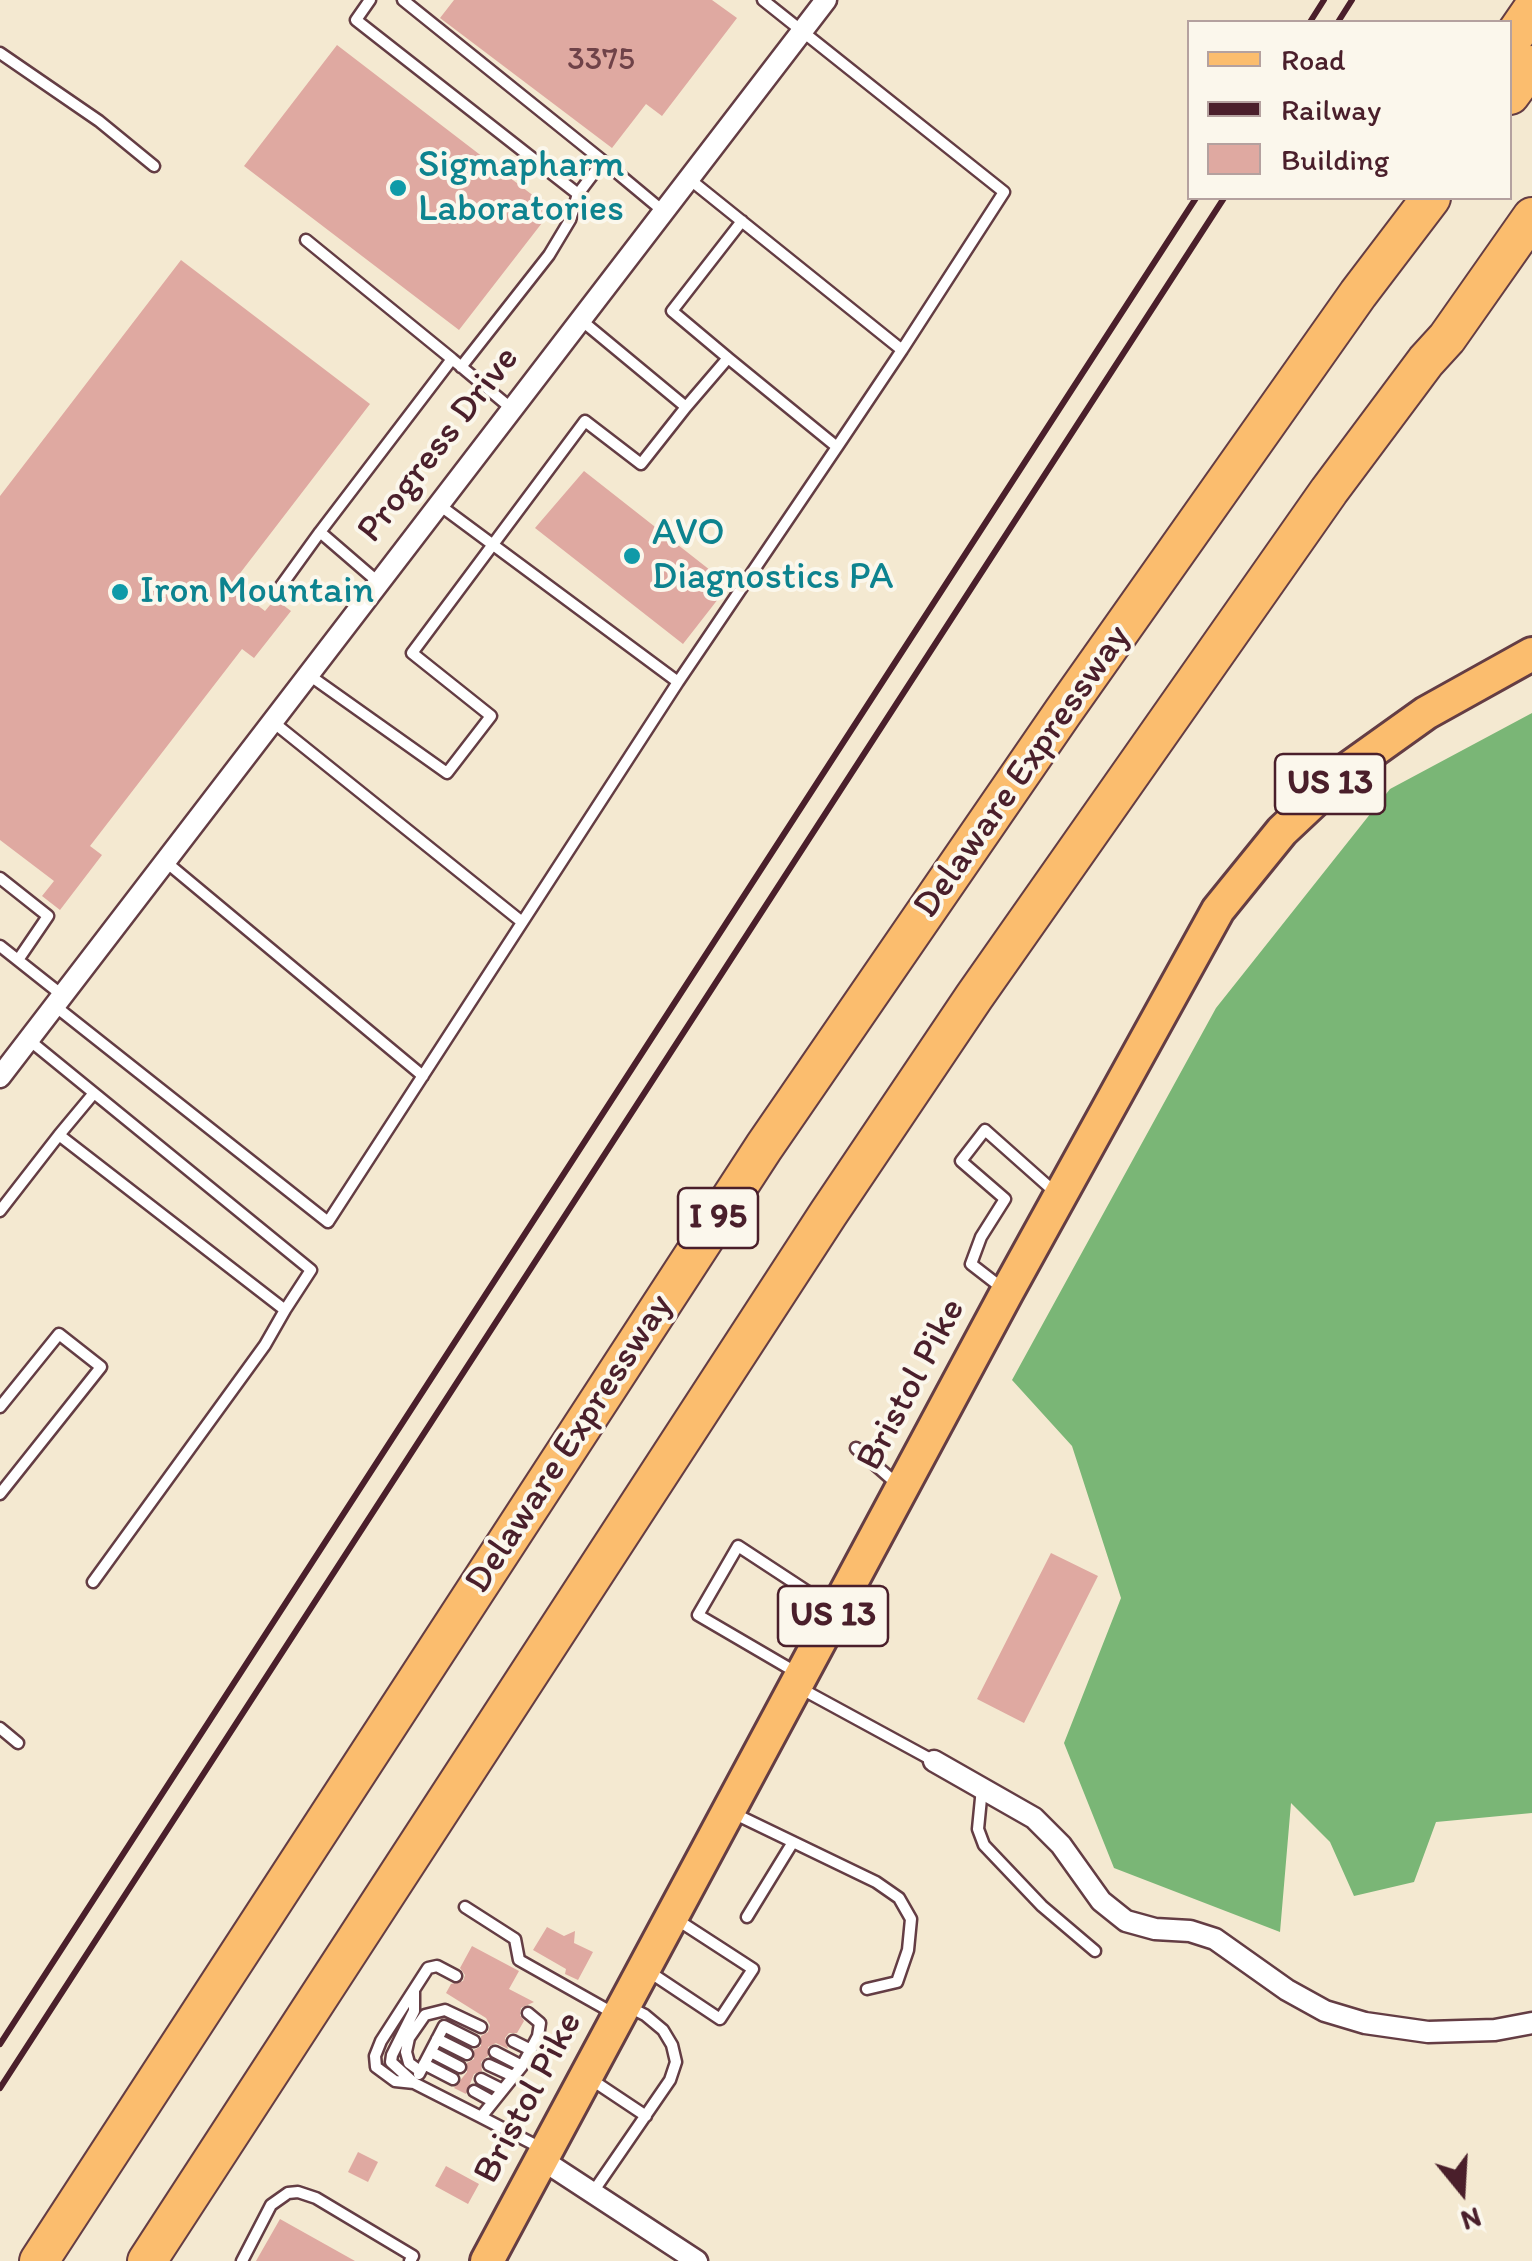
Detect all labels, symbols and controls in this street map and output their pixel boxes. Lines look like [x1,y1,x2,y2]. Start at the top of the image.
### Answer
legend [1187,20,1512,200]
text: Road [1281,41,1346,78]
house number: 3375 [567,42,635,80]
text: Railway [1281,91,1381,128]
text: Building [1281,141,1389,178]
place label: Sigmapharm Laboratories [418,143,624,232]
marker: Sigmapharm Laboratories [387,177,409,199]
street label: Progress Drive [348,338,530,552]
place label: AVO Diagnostics PA [652,511,893,600]
marker: AVO Diagnostics PA [621,545,643,567]
place label: Iron Mountain [140,569,374,615]
marker: Iron Mountain [109,581,131,603]
street label: Delaware Expressway [905,617,1141,927]
road number: US 13 [1275,754,1385,814]
road number: I 95 [678,1188,758,1248]
street label: Delaware Expressway [456,1286,684,1602]
street label: Bristol Pike [848,1291,976,1479]
road number: US 13 [778,1586,888,1646]
street label: Bristol Pike [465,2004,593,2192]
north arrow [1412,2141,1512,2241]
text: N [1457,2200,1486,2239]

